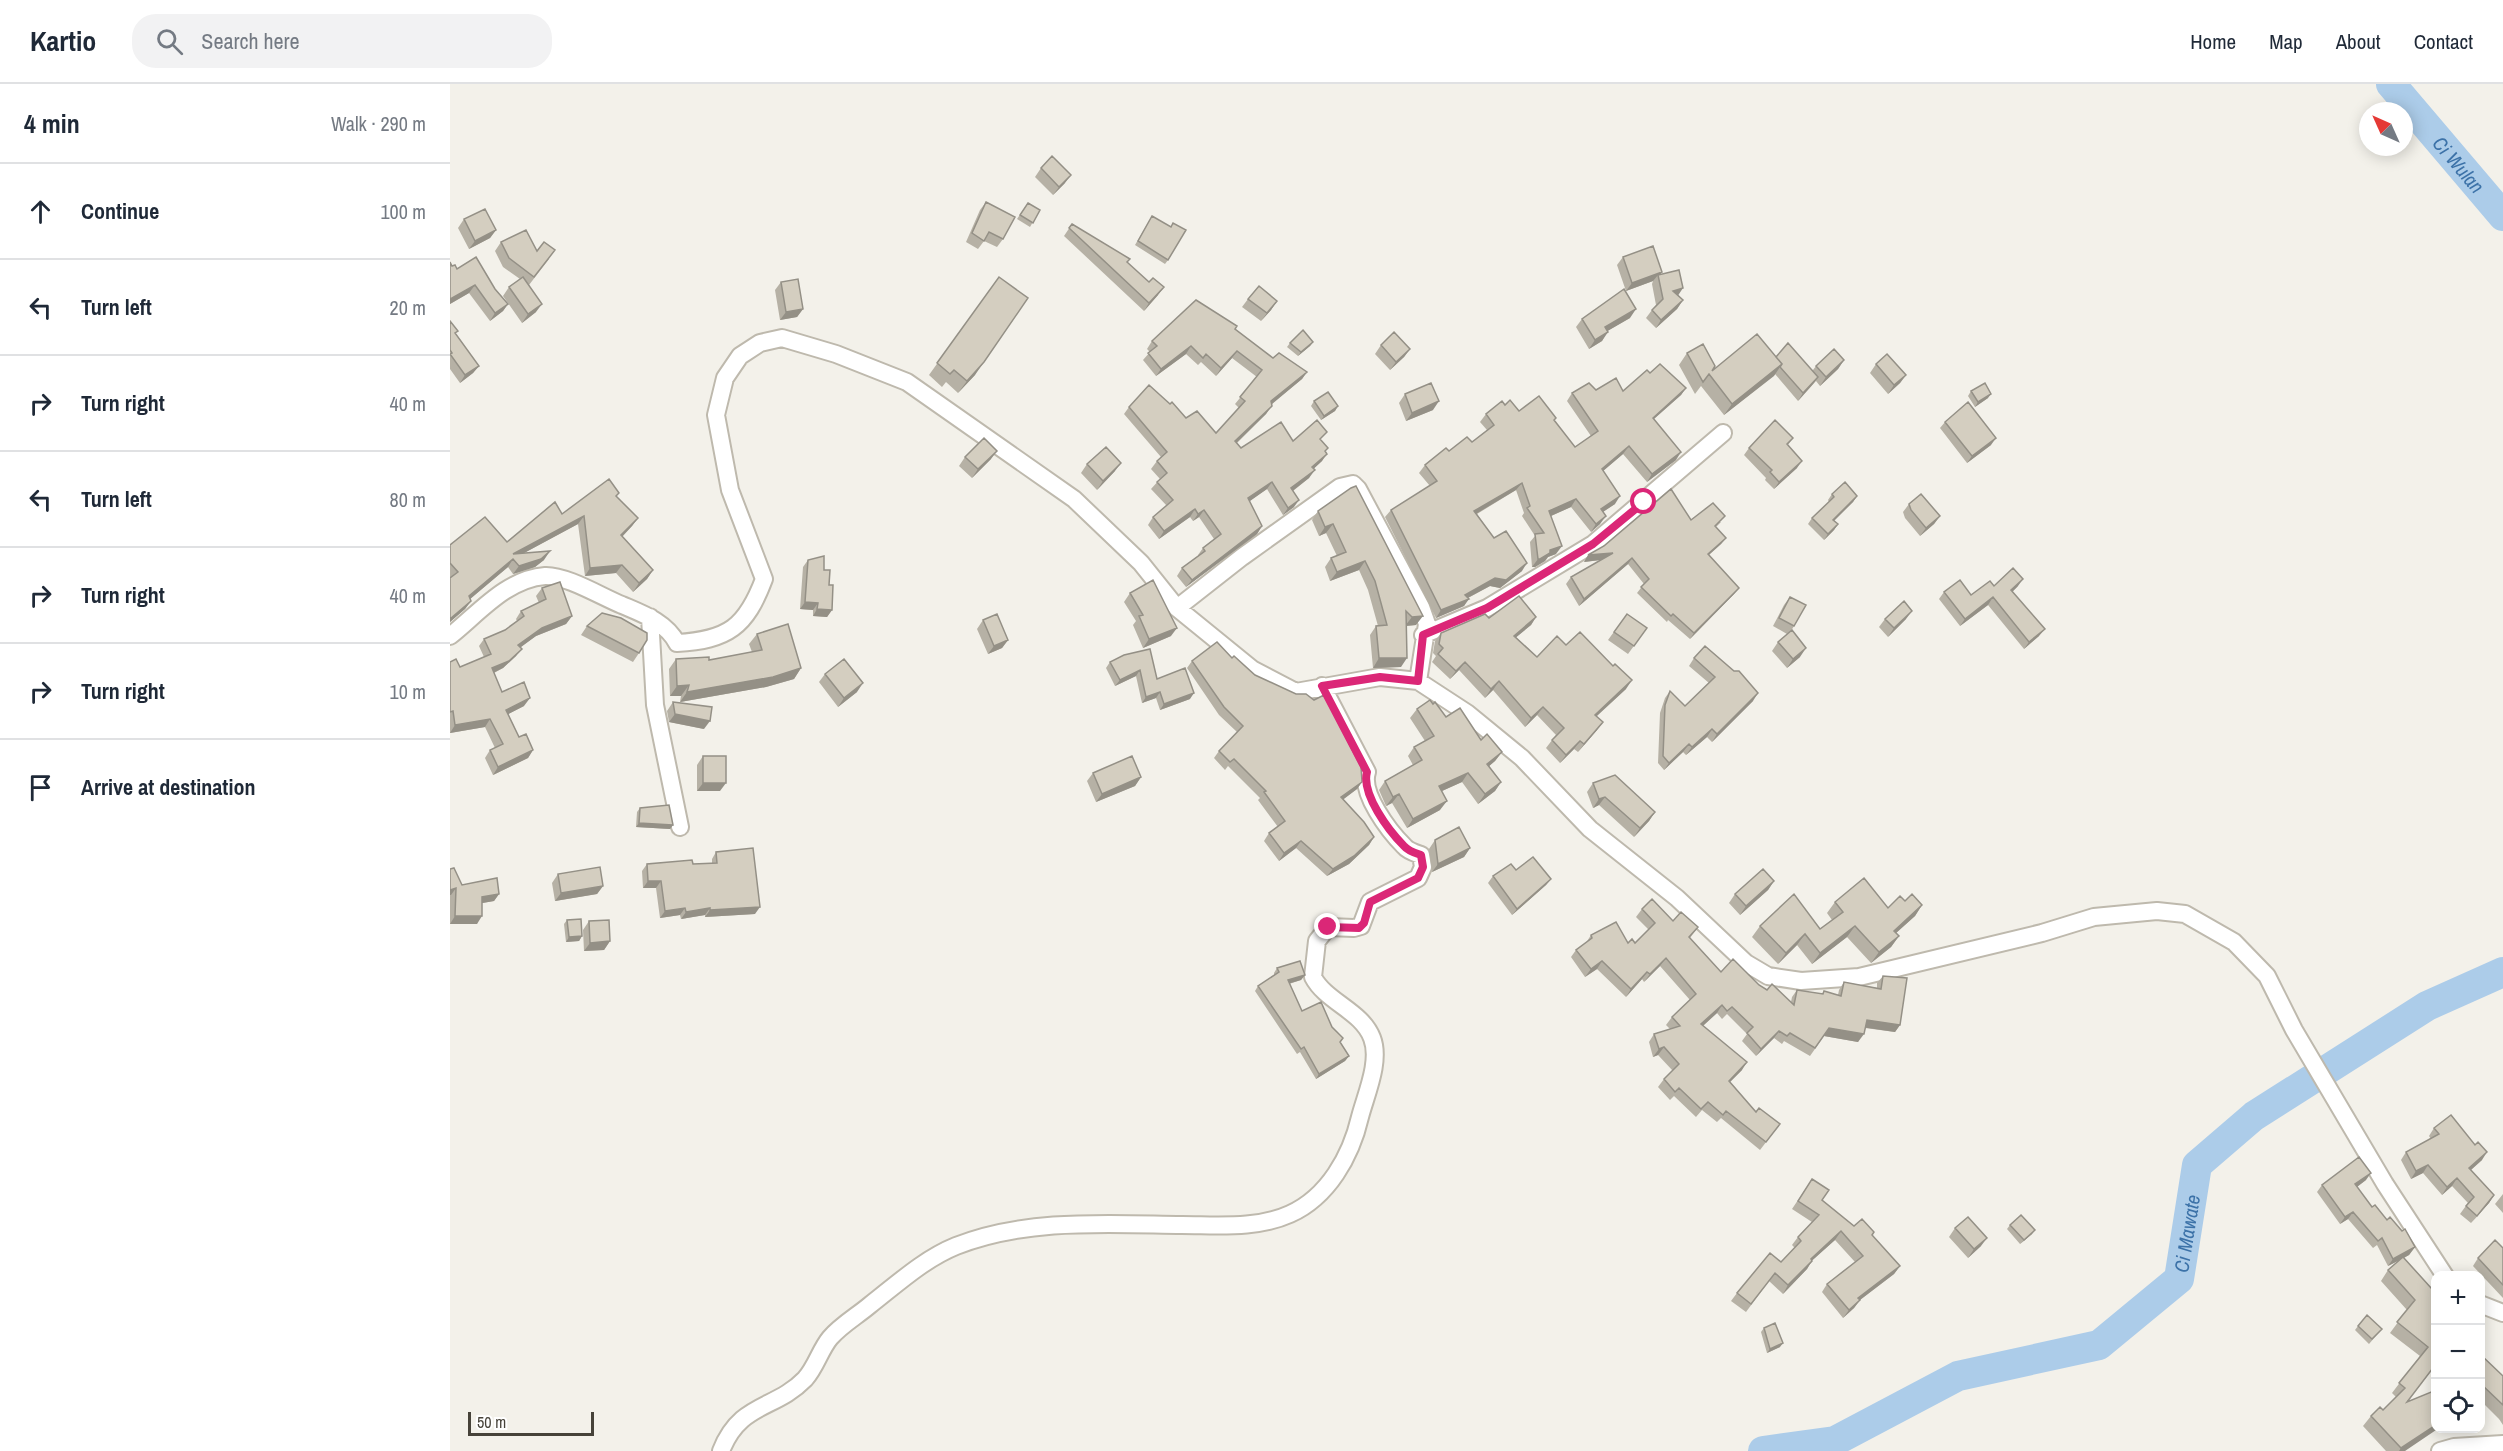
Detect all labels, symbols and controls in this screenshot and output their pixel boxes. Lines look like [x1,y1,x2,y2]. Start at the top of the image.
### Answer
search box [132,14,552,68]
text: Kartio [30,22,96,60]
icon: search [153,25,186,58]
text: Search here [201,26,300,56]
text: Home [2190,27,2236,56]
text: Map [2269,27,2303,56]
text: About [2336,27,2381,56]
text: Contact [2414,27,2473,56]
north arrow [2359,102,2413,156]
text: 4 min [24,106,80,141]
text: Walk · 290 m [331,110,426,137]
water label: Ci Wulan [2427,130,2491,198]
icon: ahead [24,195,57,228]
text: Continue [81,196,159,226]
text: 100 m [380,198,426,225]
icon: left [24,291,57,324]
text: Turn left [81,292,152,322]
text: 20 m [390,294,426,321]
icon: right [24,387,57,420]
text: Turn right [81,388,165,418]
text: 40 m [390,390,426,417]
icon: left [24,483,57,516]
text: Turn left [81,484,152,514]
text: 80 m [390,486,426,513]
route start [1630,488,1656,514]
icon: right [24,579,57,612]
text: Turn right [81,580,165,610]
text: 40 m [390,582,426,609]
icon: right [24,675,57,708]
text: Turn right [81,676,165,706]
text: 10 m [390,678,426,705]
icon: arrive [24,771,57,804]
text: Arrive at destination [81,772,255,802]
route end [1314,913,1340,939]
water label: Ci Mawate [2167,1193,2206,1274]
map controls [2431,1271,2485,1433]
button: + [2431,1271,2485,1325]
button: − [2431,1325,2485,1379]
button: locate [2431,1379,2485,1433]
scale bar [468,1409,594,1436]
text: 50 m [477,1411,506,1433]

